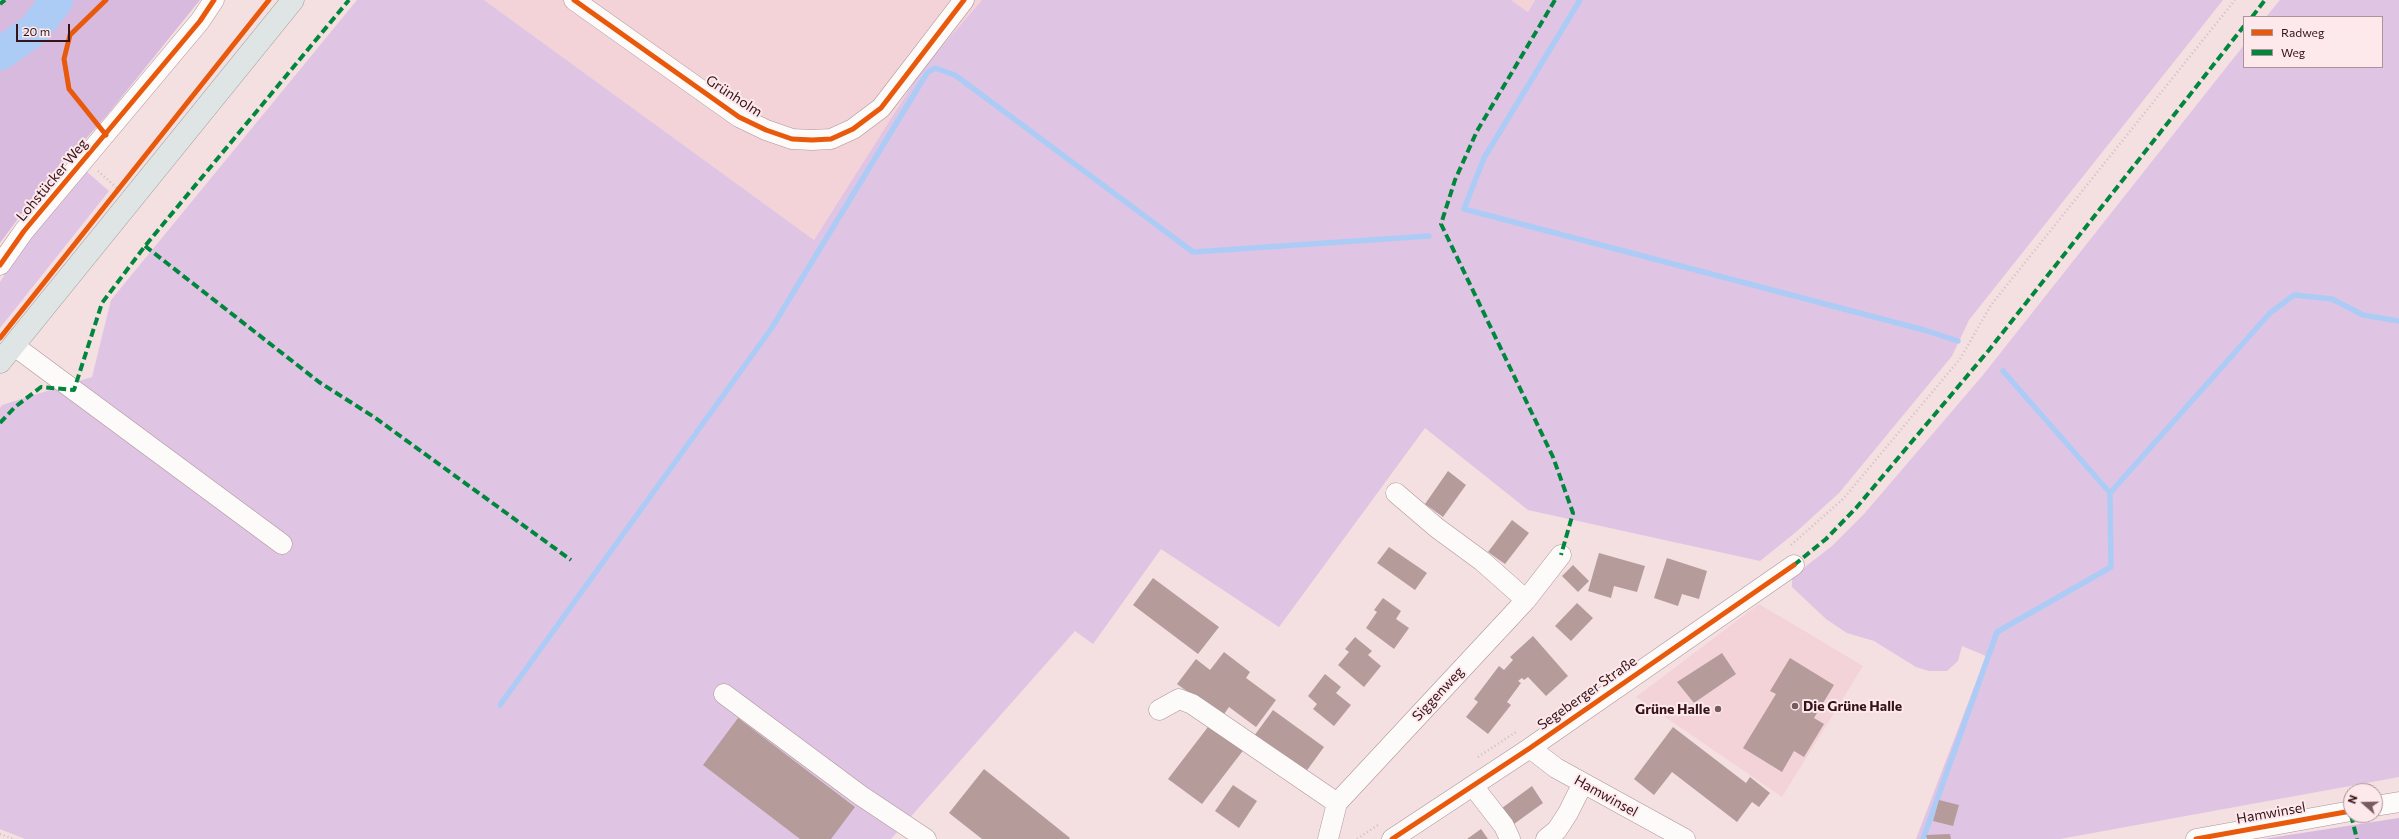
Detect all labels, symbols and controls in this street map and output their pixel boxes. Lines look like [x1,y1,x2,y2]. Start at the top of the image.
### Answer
scale bar [18,16,72,42]
legend [2243,16,2383,68]
text: 20 m [23,24,50,38]
text: Radweg [2281,25,2324,39]
text: Weg [2281,45,2305,59]
street label: Grünholm [703,72,765,120]
street label: Lohstücker Weg [13,135,91,225]
street label: Segeberger Straße [1534,652,1640,734]
street label: Siggenweg [1409,663,1467,725]
place label: Die Grüne Halle [1803,698,1902,714]
place label: Grüne Halle [1635,701,1710,717]
marker: Die Grüne Halle [1790,701,1800,711]
marker: Grüne Halle [1713,704,1723,714]
street label: Hamwinsel [1571,772,1641,820]
north arrow [2343,783,2383,823]
text: N [2345,793,2360,805]
street label: Hamwinsel [2235,799,2307,827]

